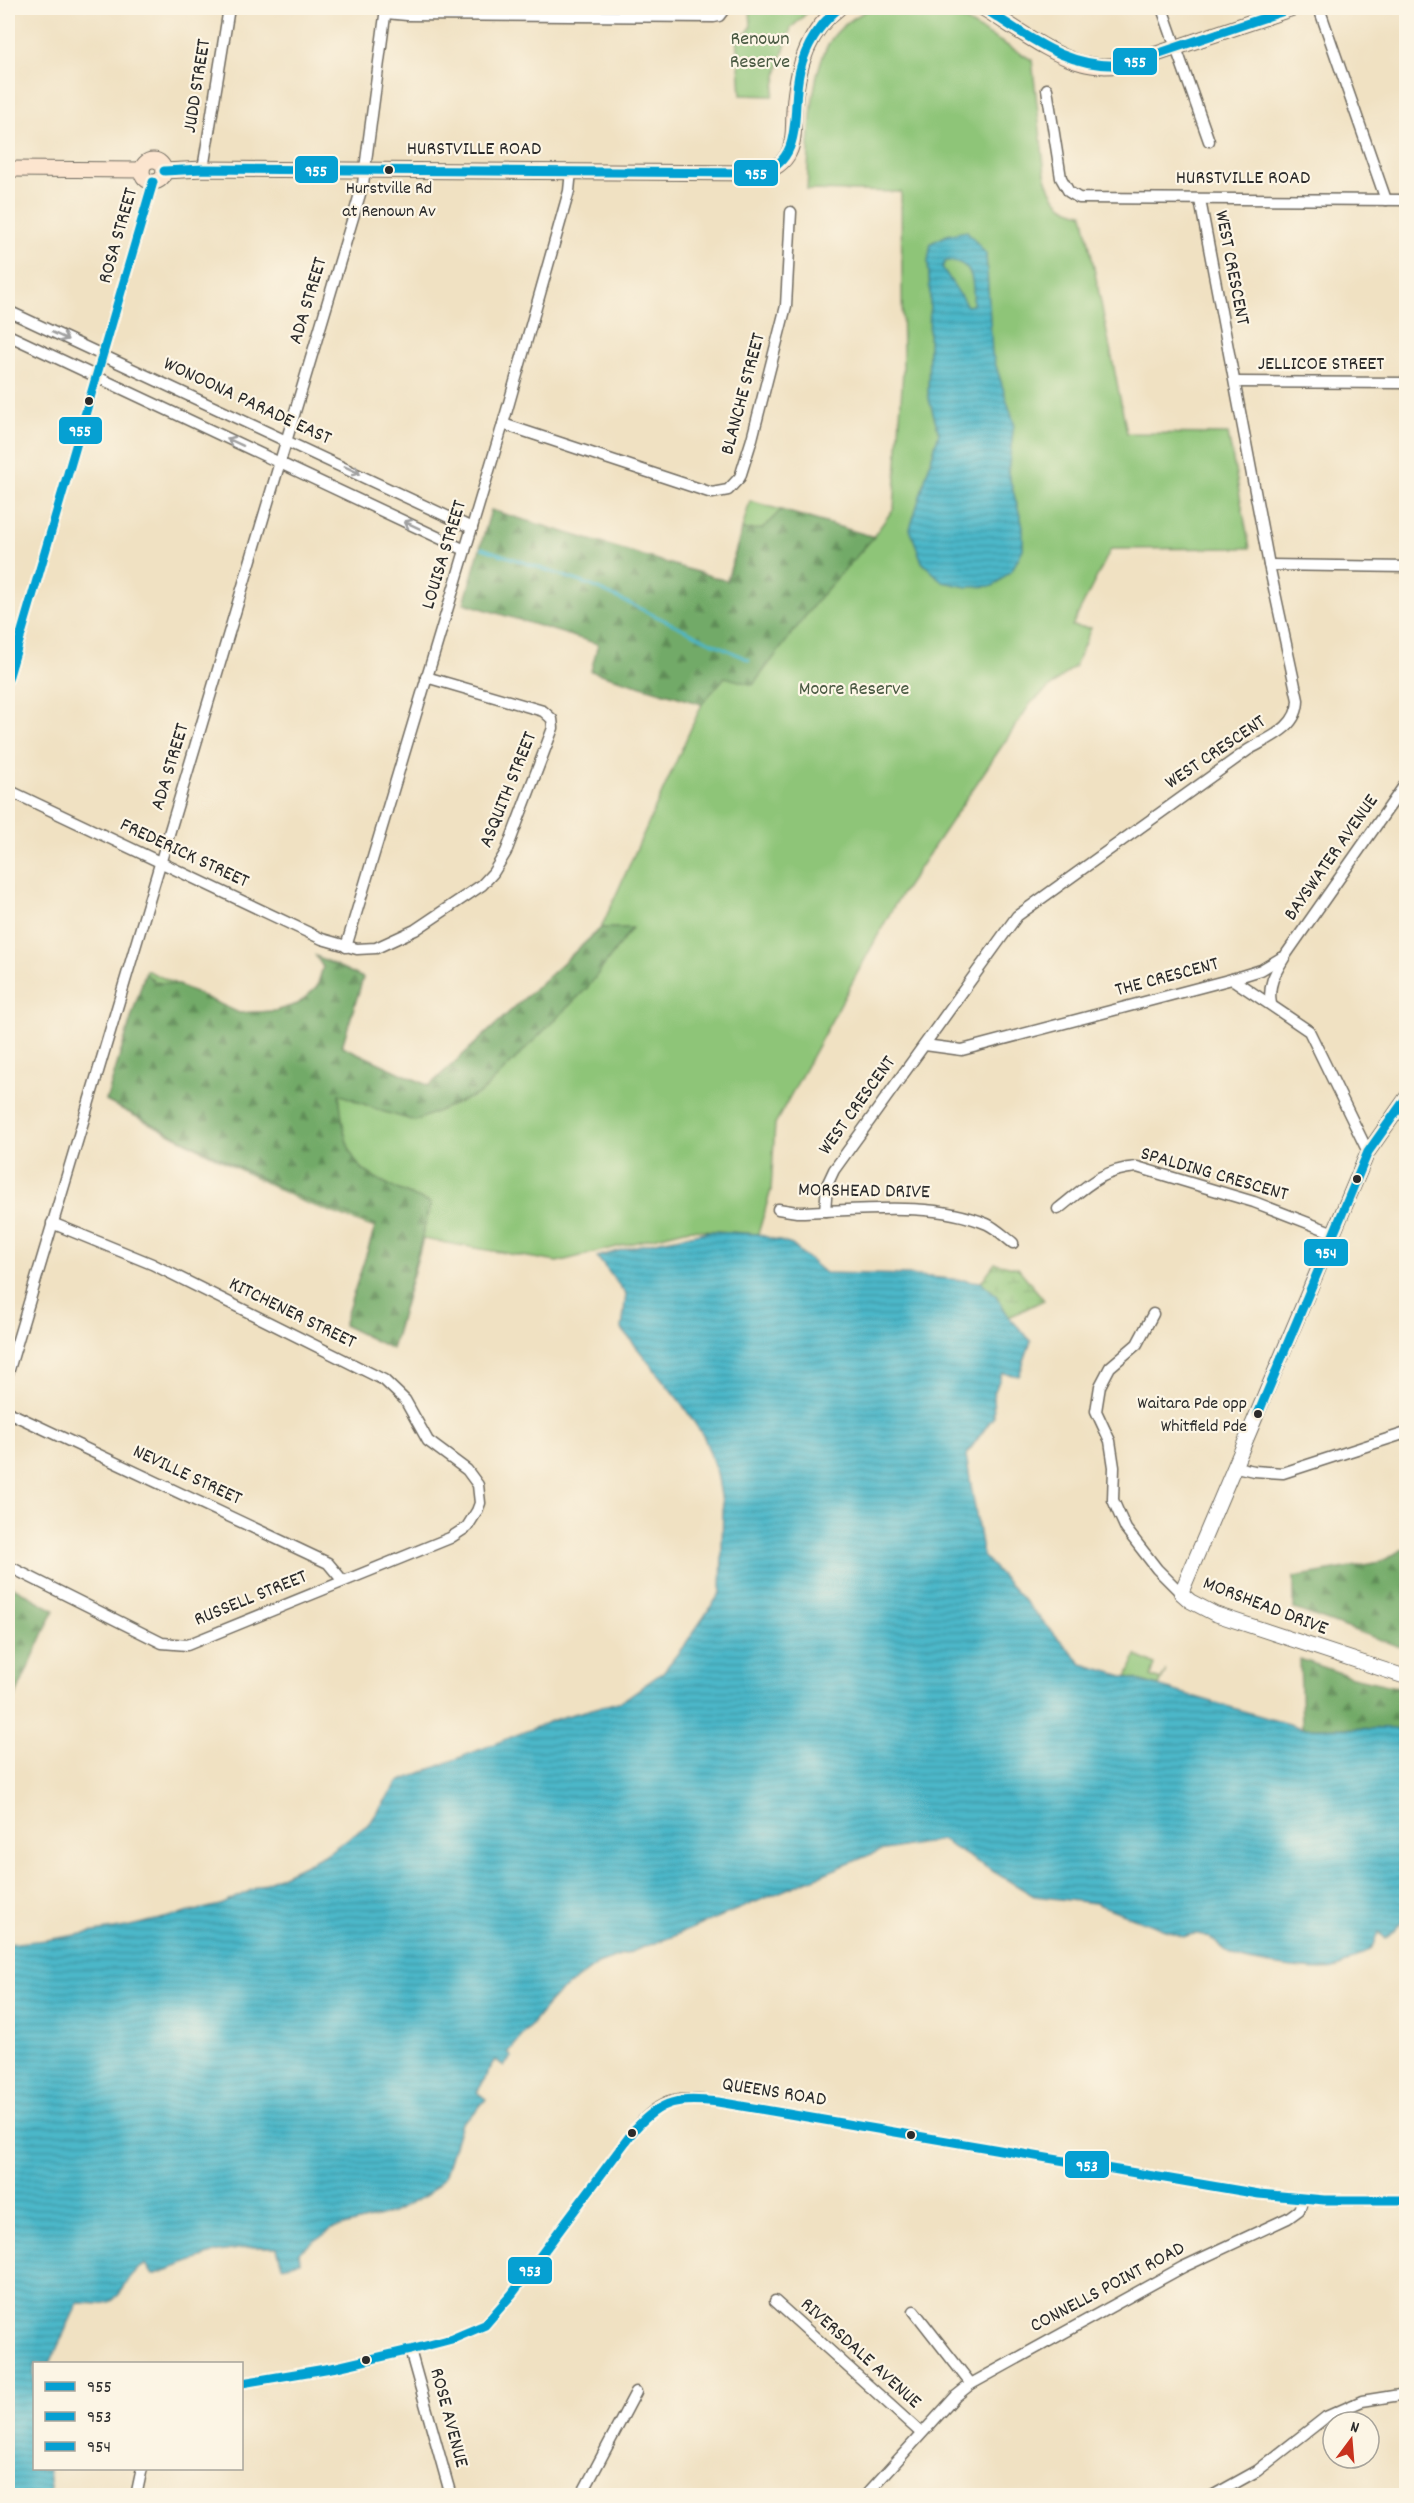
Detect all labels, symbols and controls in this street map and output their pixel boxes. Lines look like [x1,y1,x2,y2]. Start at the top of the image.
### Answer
park label: Renown Reserve [730,26,790,77]
street label: JUDD STREET [177,37,219,135]
line badge: 955 [1112,47,1158,76]
text: 955 [1124,52,1146,75]
street label: HURSTVILLE ROAD [407,136,541,164]
line badge: 955 [294,155,339,184]
line badge: 955 [733,159,779,187]
text: 955 [305,161,327,184]
marker: Hurstville Rd at Renown Av [383,164,395,176]
text: 955 [745,164,767,187]
street label: HURSTVILLE ROAD [1176,165,1310,193]
place label: Hurstville Rd at Renown Av [342,177,436,225]
street label: ROSA STREET [92,185,146,287]
street label: WEST CRESCENT [1206,208,1256,328]
street label: ADA STREET [283,254,335,348]
one-way arrow [51,330,69,342]
street label: BLANCHE STREET [714,330,774,458]
street label: WONOONA PARADE EAST [158,351,336,453]
street label: JELLICOE STREET [1258,351,1384,379]
unlabelled marker [83,395,95,407]
line badge: 955 [58,416,103,445]
text: 955 [69,421,91,444]
one-way arrow [227,435,245,447]
one-way arrow [342,465,360,477]
street label: LOUISA STREET [415,497,475,613]
one-way arrow [403,518,421,530]
park label: Moore Reserve [799,676,910,704]
street label: WEST CRESCENT [1160,709,1272,797]
street label: ADA STREET [145,720,197,814]
street label: ASQUITH STREET [473,728,545,852]
street label: BAYSWATER AVENUE [1278,789,1386,927]
street label: FREDERICK STREET [115,812,253,896]
street label: THE CRESCENT [1112,951,1222,1005]
street label: WEST CRESCENT [812,1051,904,1161]
street label: SPALDING CRESCENT [1137,1141,1291,1209]
unlabelled marker [1351,1173,1363,1185]
street label: MORSHEAD DRIVE [798,1177,930,1207]
line badge: 954 [1303,1238,1349,1267]
text: 954 [1315,1243,1337,1266]
street label: KITCHENER STREET [224,1271,360,1357]
place label: Waitara Pde opp Whitfield Pde [1137,1392,1247,1440]
marker: Waitara Pde opp Whitfield Pde [1252,1408,1264,1420]
street label: NEVILLE STREET [128,1438,246,1514]
street label: RUSSELL STREET [190,1564,312,1634]
street label: MORSHEAD DRIVE [1198,1570,1332,1644]
street label: QUEENS ROAD [720,2071,828,2115]
unlabelled marker [626,2127,638,2139]
unlabelled marker [905,2129,917,2141]
line badge: 953 [1064,2150,1110,2179]
text: 953 [1076,2156,1098,2179]
street label: CONNELLS POINT ROAD [1026,2235,1190,2341]
line badge: 953 [507,2256,553,2285]
text: 953 [519,2261,541,2284]
street label: RIVERSDALE AVENUE [793,2292,927,2416]
unlabelled marker [360,2354,372,2366]
legend [33,2362,243,2470]
street label: ROSE AVENUE [421,2365,475,2471]
text: 955 [87,2376,112,2401]
text: 953 [87,2406,112,2431]
north arrow [1321,2410,1381,2470]
text: N [1347,2416,1362,2440]
text: 954 [87,2436,111,2461]

